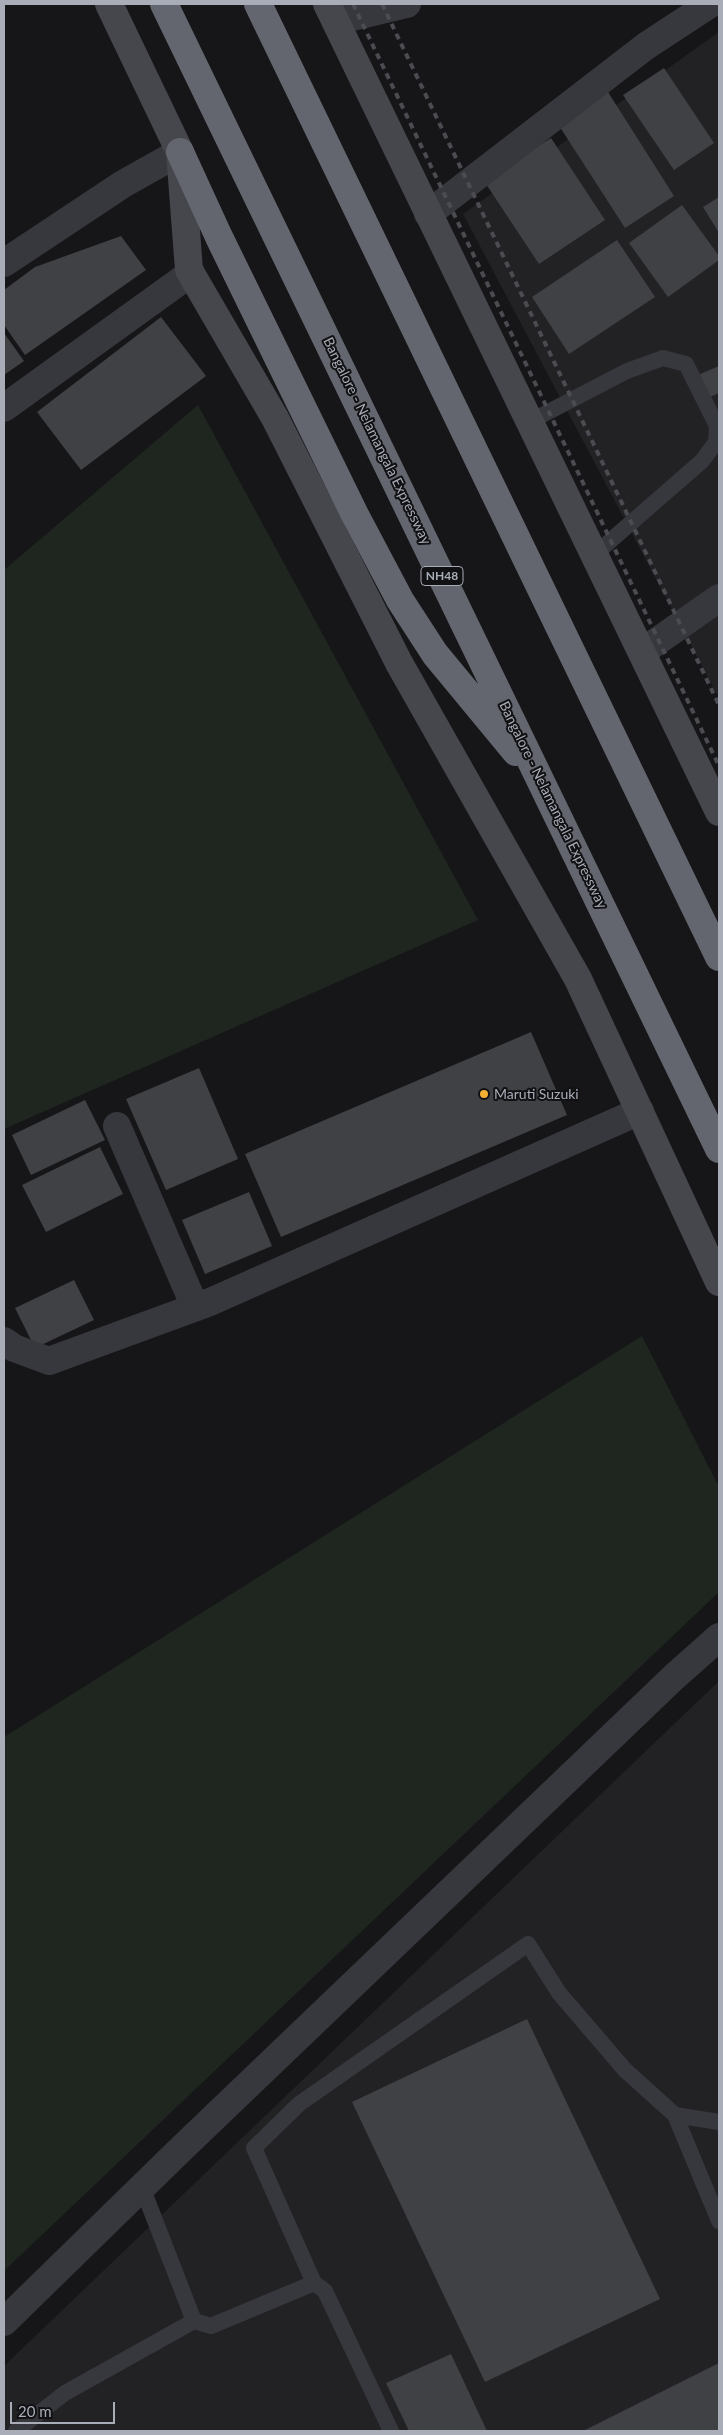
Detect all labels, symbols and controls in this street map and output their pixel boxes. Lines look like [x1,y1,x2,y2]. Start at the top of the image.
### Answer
street label: Bangalore - Nelamangala Expressway [319,335,435,547]
road number: NH48 [421,566,463,586]
street label: Bangalore - Nelamangala Expressway [495,699,611,911]
place label: Maruti Suzuki [494,1086,579,1102]
marker: Maruti Suzuki [478,1088,490,1100]
scale bar [12,2392,118,2424]
text: 20 m [18,2402,52,2420]

